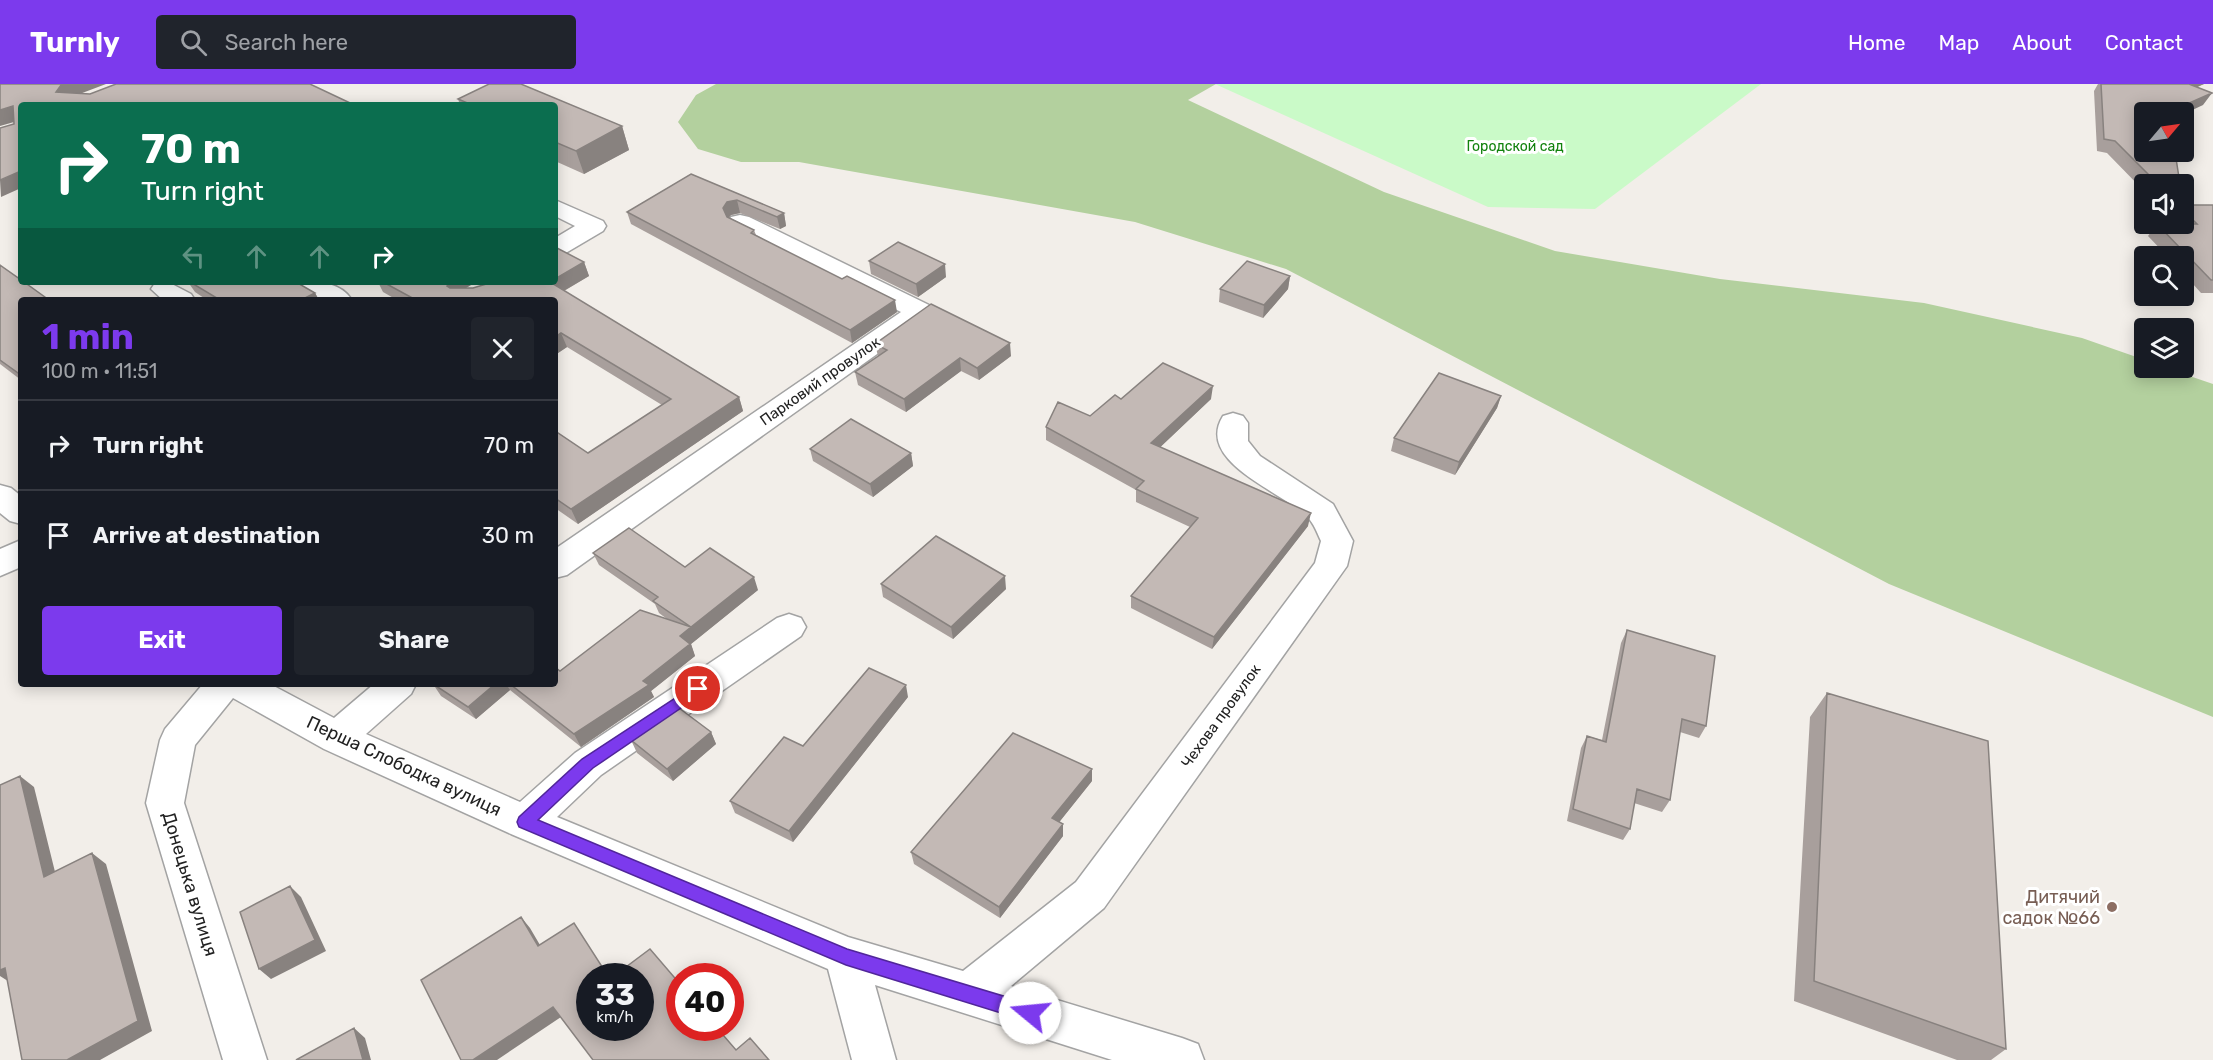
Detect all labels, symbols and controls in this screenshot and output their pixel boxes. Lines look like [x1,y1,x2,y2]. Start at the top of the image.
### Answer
search box [156,15,576,69]
text: Turnly [30,26,120,59]
icon: search [177,26,210,59]
text: Search here [225,29,348,56]
text: Home [1848,30,1905,55]
text: Map [1938,30,1979,55]
text: About [2012,30,2072,55]
text: Contact [2105,30,2183,55]
north arrow [2134,102,2194,162]
map controls [2134,102,2194,378]
text: 70 m [141,124,241,174]
icon: right [42,126,120,204]
park label: Городской сад [1466,138,1564,155]
button: sound [2134,174,2194,234]
text: Turn right [141,175,264,207]
icon: left [177,240,210,273]
icon: ahead [240,240,273,273]
icon: ahead [303,240,336,273]
icon: right [366,240,399,273]
button: search [2134,246,2194,306]
text: 1 min [42,315,134,358]
button: close [471,317,534,380]
button: layers [2134,318,2194,378]
street label: Парковий провулок [756,333,884,429]
text: 100 m · 11:51 [42,359,157,383]
icon: right [42,429,75,462]
text: Turn right [93,432,203,459]
text: 70 m [484,432,534,459]
icon: arrive [42,519,75,552]
text: Arrive at destination [93,522,320,549]
text: 30 m [482,522,534,549]
button: Exit [42,606,282,675]
button: Share [294,606,534,675]
street label: Чехова провулок [1178,661,1264,771]
pin [672,663,723,714]
icon: arrive [681,672,714,705]
street label: Перша Слободка вулиця [303,711,505,821]
street label: Донецька вулиця [158,809,222,959]
place label: Дитячий садок №66 [2002,886,2100,929]
marker: Дитячий садок №66 [2105,900,2119,914]
speed limit sign: 40 [666,963,744,1041]
text: 33 [595,977,635,1013]
position arrow [998,981,1062,1045]
text: km/h [596,1008,634,1026]

